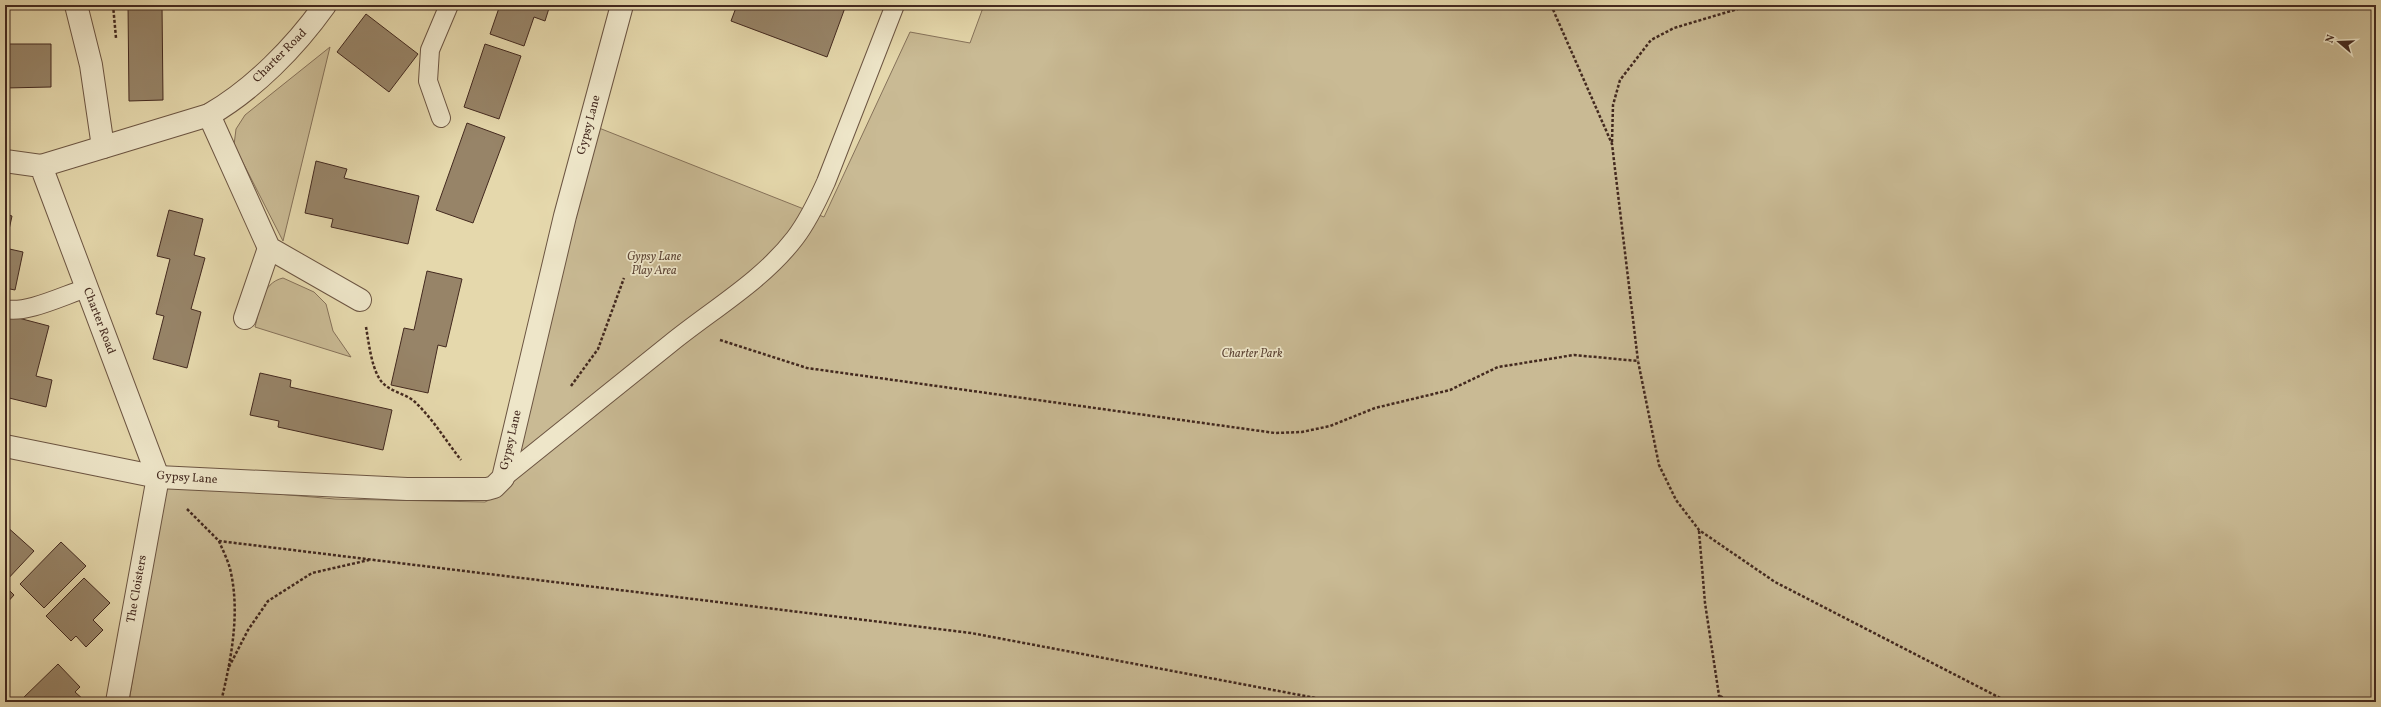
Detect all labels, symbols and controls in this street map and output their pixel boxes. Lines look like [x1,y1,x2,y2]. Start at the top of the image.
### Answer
north arrow [2319,22,2359,62]
street label: Charter Road [249,25,311,87]
text: N [2323,33,2339,45]
street label: Gypsy Lane [573,93,605,157]
park label: Gypsy Lane Play Area [627,249,682,279]
street label: Charter Road [79,285,119,357]
park label: Charter Park [1221,346,1283,362]
street label: Gypsy Lane [496,408,526,472]
street label: Gypsy Lane [156,468,218,488]
street label: The Cloisters [123,554,151,624]

